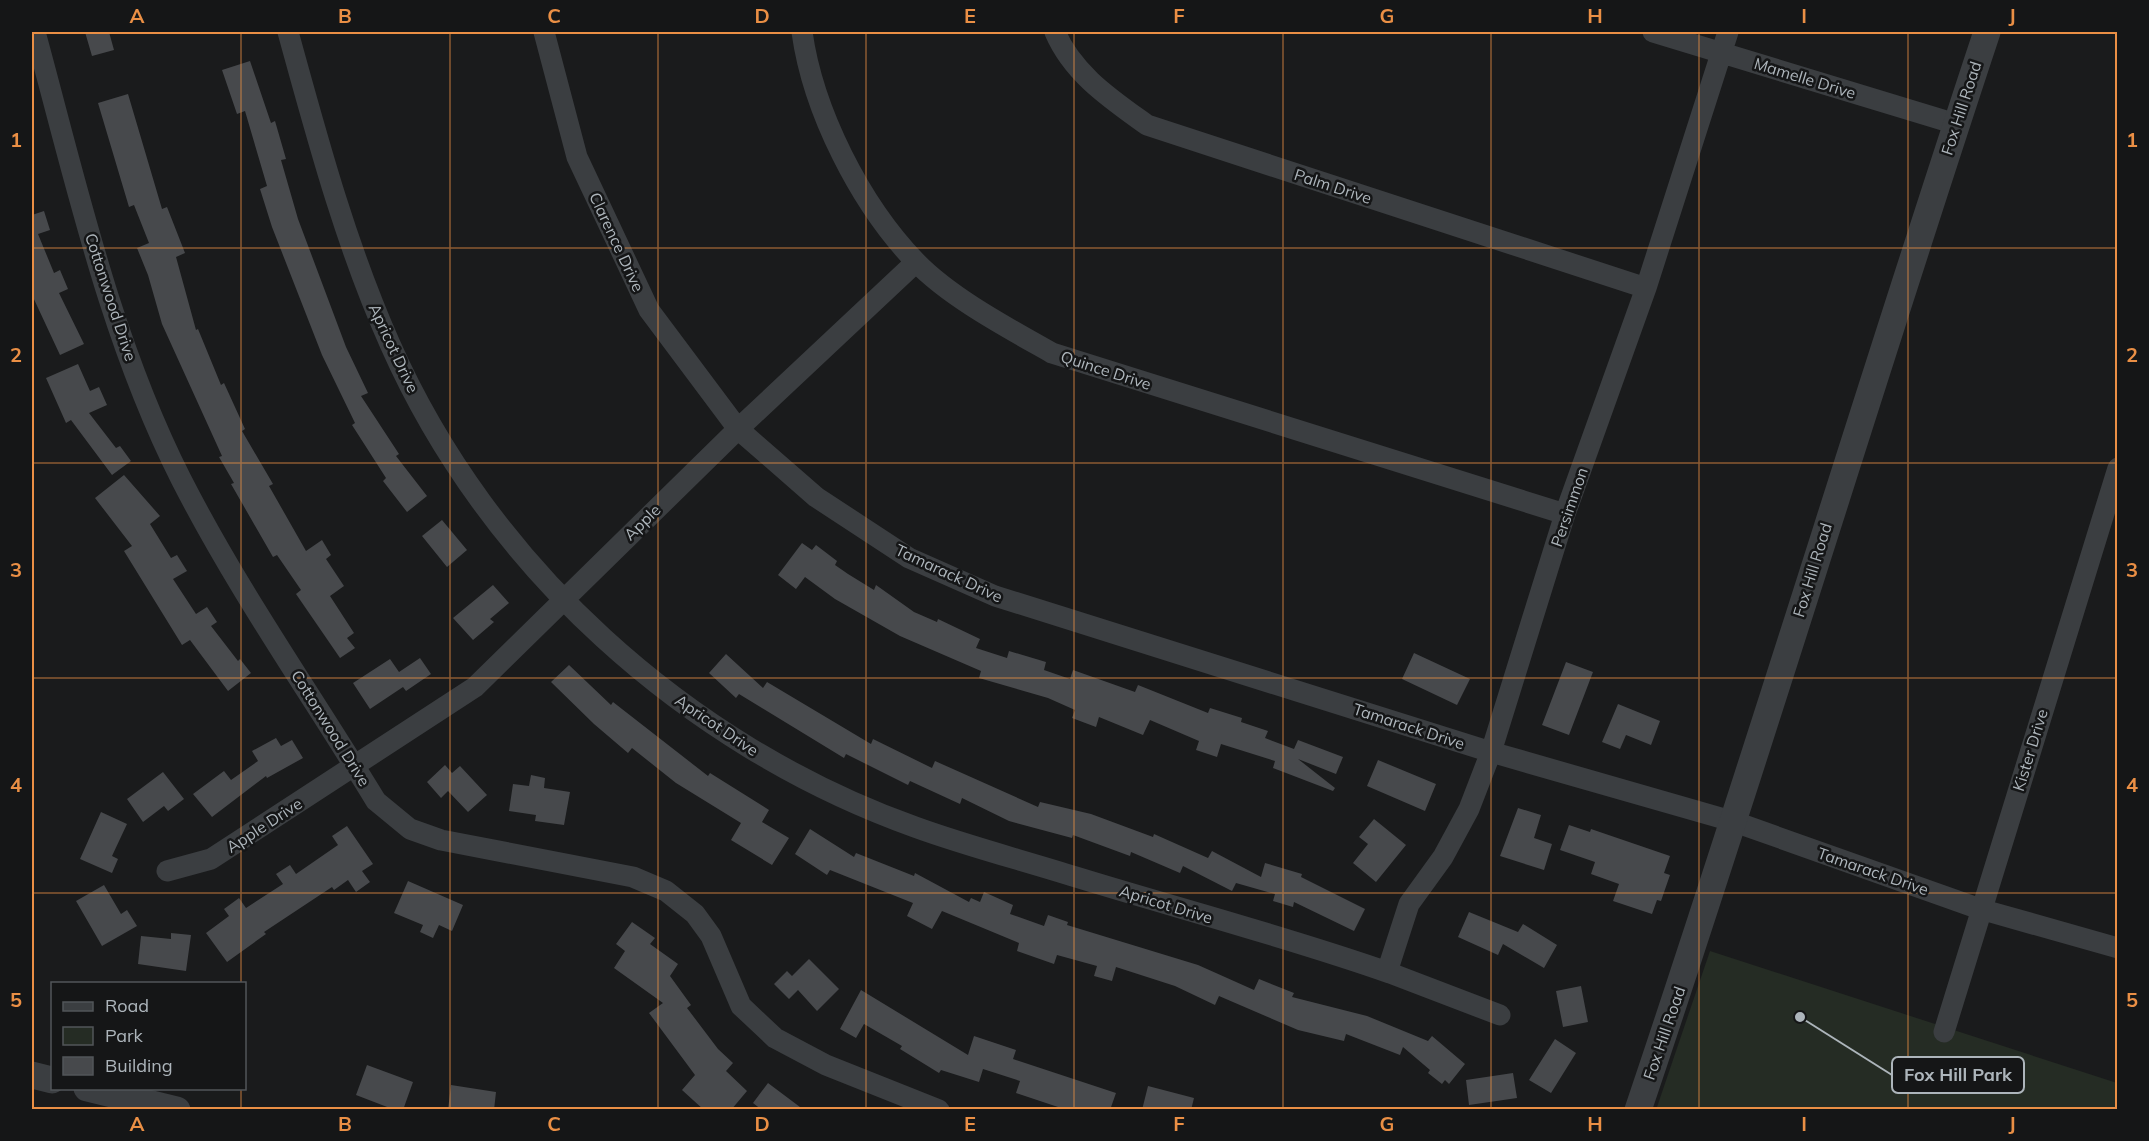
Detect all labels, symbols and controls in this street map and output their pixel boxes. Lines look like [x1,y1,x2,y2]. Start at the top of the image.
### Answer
text: A [130,3,145,28]
text: B [338,3,352,28]
text: C [547,3,561,28]
text: D [754,3,770,28]
text: E [964,3,976,28]
text: F [1173,3,1185,28]
text: G [1380,3,1394,28]
text: H [1587,3,1603,28]
text: I [1801,3,1807,28]
text: J [2008,3,2016,28]
street label: Mamelle Drive [1752,53,1858,103]
street label: Fox Hill Road [1936,59,1986,157]
text: 1 [10,127,22,152]
text: 1 [2126,127,2138,152]
street label: Palm Drive [1292,164,1374,208]
street label: Clarence Drive [585,189,649,295]
street label: Cottonwood Drive [81,231,141,363]
street label: Apricot Drive [365,300,423,396]
text: 2 [10,342,22,367]
text: 2 [2126,342,2138,367]
street label: Quince Drive [1058,346,1154,394]
street label: Persimmon [1546,465,1592,549]
street label: Apple [619,500,665,544]
street label: Fox Hill Road [1788,520,1836,620]
street label: Tamarack Drive [892,539,1006,607]
text: 3 [10,557,22,582]
text: 3 [2126,557,2138,582]
street label: Cottonwood Drive [287,666,375,790]
street label: Apricot Drive [672,690,762,760]
street label: Tamarack Drive [1351,699,1467,753]
street label: Kister Drive [2008,707,2052,793]
text: 4 [10,772,22,797]
text: 4 [2126,772,2138,797]
street label: Apple Drive [222,793,306,857]
street label: Tamarack Drive [1815,843,1931,899]
street label: Apricot Drive [1117,880,1215,928]
legend [51,982,246,1090]
street label: Fox Hill Road [1639,984,1689,1082]
text: 5 [10,987,22,1012]
text: 5 [2126,987,2138,1012]
text: Road [105,994,149,1017]
text: Park [105,1024,144,1047]
text: Building [105,1054,173,1077]
callout: Fox Hill Park [1892,1057,2024,1093]
text: Fox Hill Park [1904,1063,2013,1086]
text: A [130,1111,145,1136]
text: B [338,1111,352,1136]
text: C [547,1111,561,1136]
text: D [754,1111,770,1136]
text: E [964,1111,976,1136]
text: F [1173,1111,1185,1136]
text: G [1380,1111,1394,1136]
text: H [1587,1111,1603,1136]
text: I [1801,1111,1807,1136]
text: J [2008,1111,2016,1136]

